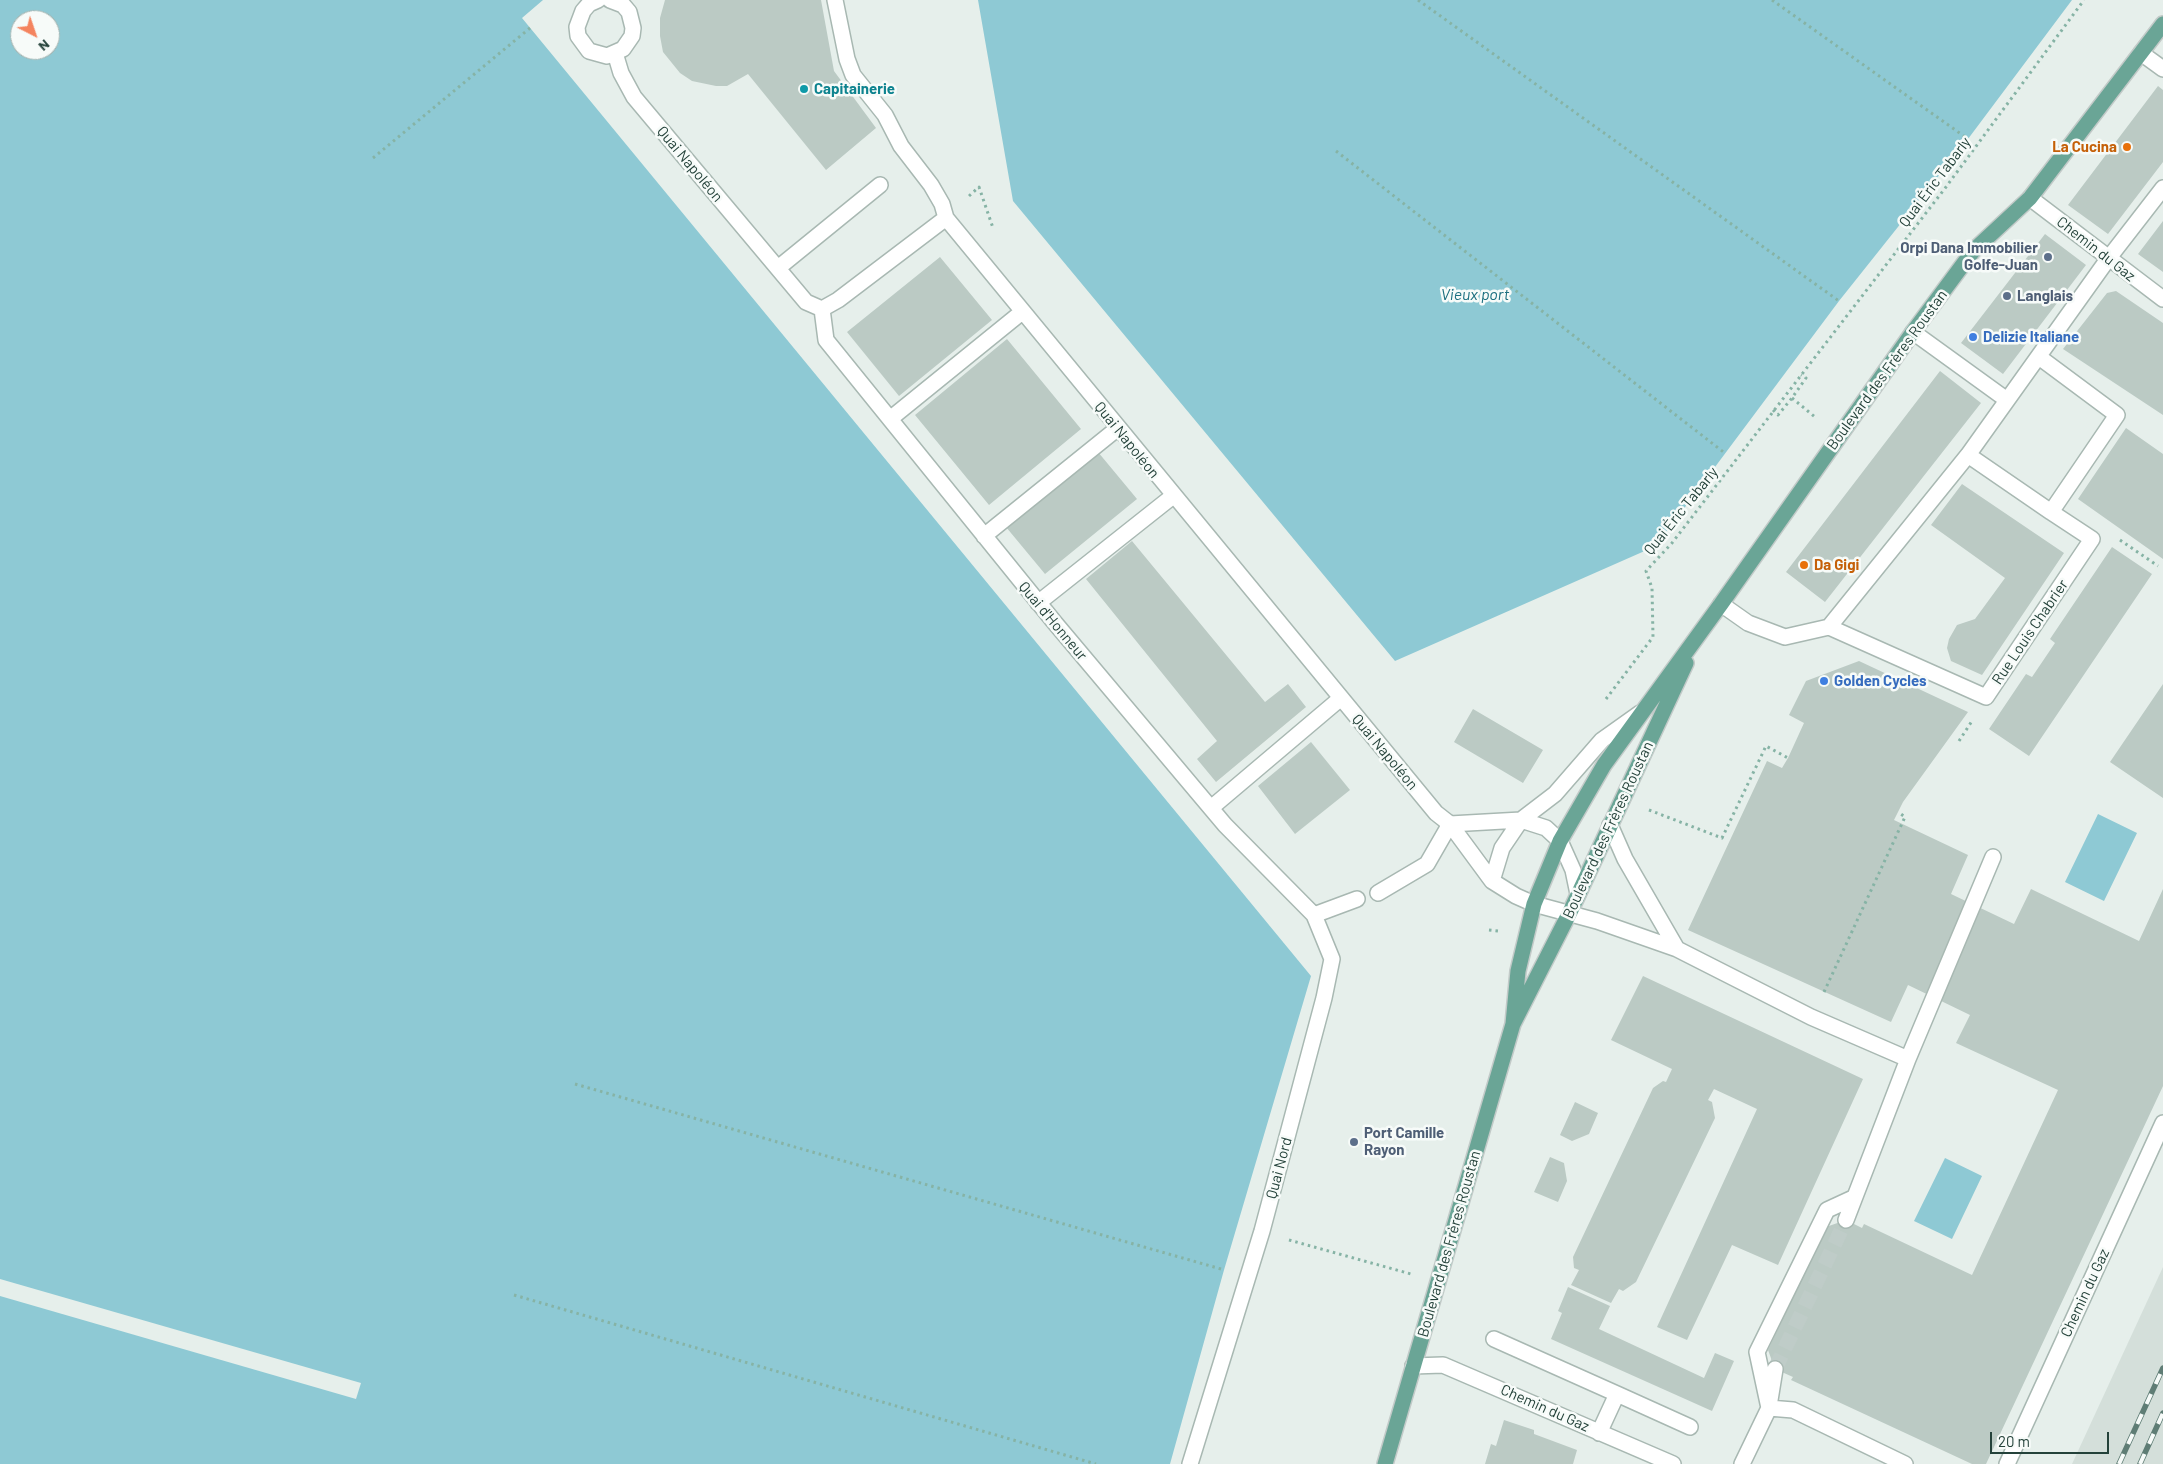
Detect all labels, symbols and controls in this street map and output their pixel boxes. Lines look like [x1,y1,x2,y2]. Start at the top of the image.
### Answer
north arrow [10,10,60,60]
text: N [35,36,54,55]
place label: Capitainerie [814,80,895,98]
marker: Capitainerie [798,83,810,95]
street label: Quai Napoléon [653,123,727,205]
street label: Quai Éric Tabarly [1895,133,1975,231]
place label: La Cucina [2052,138,2117,156]
marker: La Cucina [2121,141,2133,153]
street label: Chemin du Gaz [2053,213,2139,285]
place label: Orpi Dana Immobilier Golfe-Juan [1900,239,2038,274]
marker: Orpi Dana Immobilier Golfe-Juan [2042,251,2054,263]
water label: Vieux port [1441,285,1509,305]
street label: Boulevard des Frères Roustan [1823,287,1951,453]
place label: Langlais [2017,287,2073,305]
marker: Langlais [2001,290,2013,302]
place label: Delizie Italiane [1983,328,2079,346]
marker: Delizie Italiane [1967,331,1979,343]
street label: Quai Napoléon [1091,398,1163,482]
street label: Quai Éric Tabarly [1640,463,1722,559]
place label: Da Gigi [1814,556,1859,574]
marker: Da Gigi [1798,559,1810,571]
street label: Rue Louis Chabrier [1988,576,2072,688]
street label: Quai d'Honneur [1015,578,1091,664]
place label: Golden Cycles [1834,672,1927,690]
marker: Golden Cycles [1818,675,1830,687]
street label: Quai Napoléon [1348,711,1422,793]
street label: Boulevard des Frères Roustan [1559,739,1657,921]
place label: Port Camille Rayon [1364,1124,1444,1159]
street label: Quai Nord [1262,1135,1296,1201]
marker: Port Camille Rayon [1348,1136,1360,1148]
street label: Boulevard des Frères Roustan [1414,1149,1484,1339]
street label: Chemin du Gaz [2057,1246,2113,1340]
street label: Chemin du Gaz [1498,1380,1592,1436]
scale bar [1993,1422,2112,1454]
text: 20 m [1998,1432,2030,1450]

